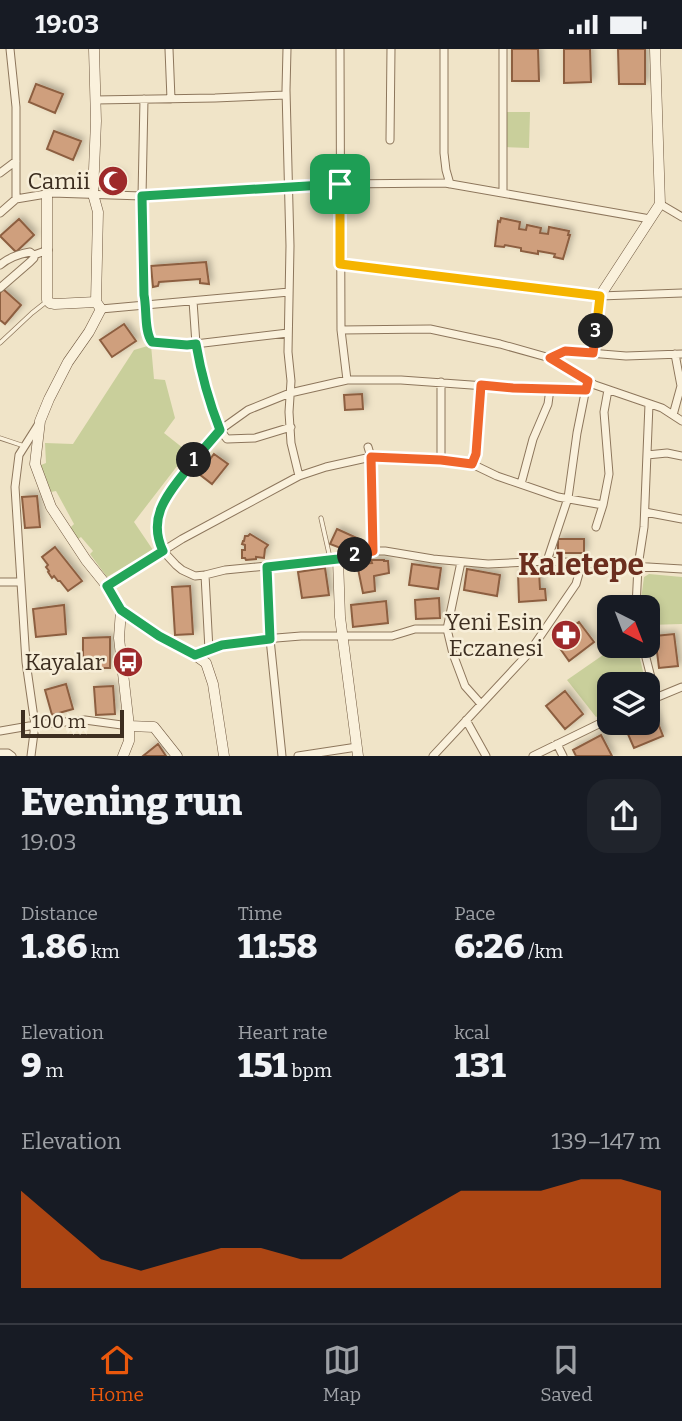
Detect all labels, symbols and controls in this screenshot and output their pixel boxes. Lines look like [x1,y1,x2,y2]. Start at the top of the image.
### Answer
text: 19:03 [35,9,99,40]
pin [310,154,370,214]
mosque icon: Camii [96,164,130,198]
icon: arrive [321,165,359,203]
place label: Camii [27,167,90,195]
pin: 3 [578,313,614,349]
text: 3 [590,319,601,342]
pin: 1 [176,443,212,477]
text: 1 [189,448,198,471]
pin: 2 [338,538,372,573]
text: 2 [349,543,360,566]
district label: Kaletepe [518,547,644,583]
north arrow [597,595,660,658]
map controls [597,595,660,735]
place label: Yeni Esin Eczanesi [445,608,543,662]
pharmacy icon: Yeni Esin Eczanesi [549,618,583,652]
bus stop icon: Kayalar [111,645,145,679]
place label: Kayalar [24,648,105,676]
button: layers [597,672,660,735]
scale bar [21,707,124,739]
text: 100 m [32,710,86,733]
text: Evening run [21,779,242,825]
button: share [587,779,661,853]
text: 19:03 [21,828,77,856]
text: Distance [21,902,98,925]
text: Time [238,902,283,925]
text: Pace [454,902,495,925]
text: 1.86 [21,925,87,967]
text: 11:58 [238,925,318,967]
text: 6:26 [454,925,524,967]
text: km [87,940,120,963]
text: /km [524,940,563,963]
text: Elevation [21,1021,104,1044]
text: Heart rate [238,1021,328,1044]
text: kcal [454,1021,490,1044]
text: 9 [21,1044,42,1086]
text: 151 [238,1044,288,1086]
text: 131 [454,1044,506,1086]
text: m [42,1059,64,1082]
text: bpm [288,1059,332,1082]
text: Elevation [21,1127,121,1155]
text: 139–147 m [551,1127,661,1155]
tab: Home [90,1341,144,1406]
tab: Map [323,1341,361,1406]
tab: Saved [540,1341,592,1406]

